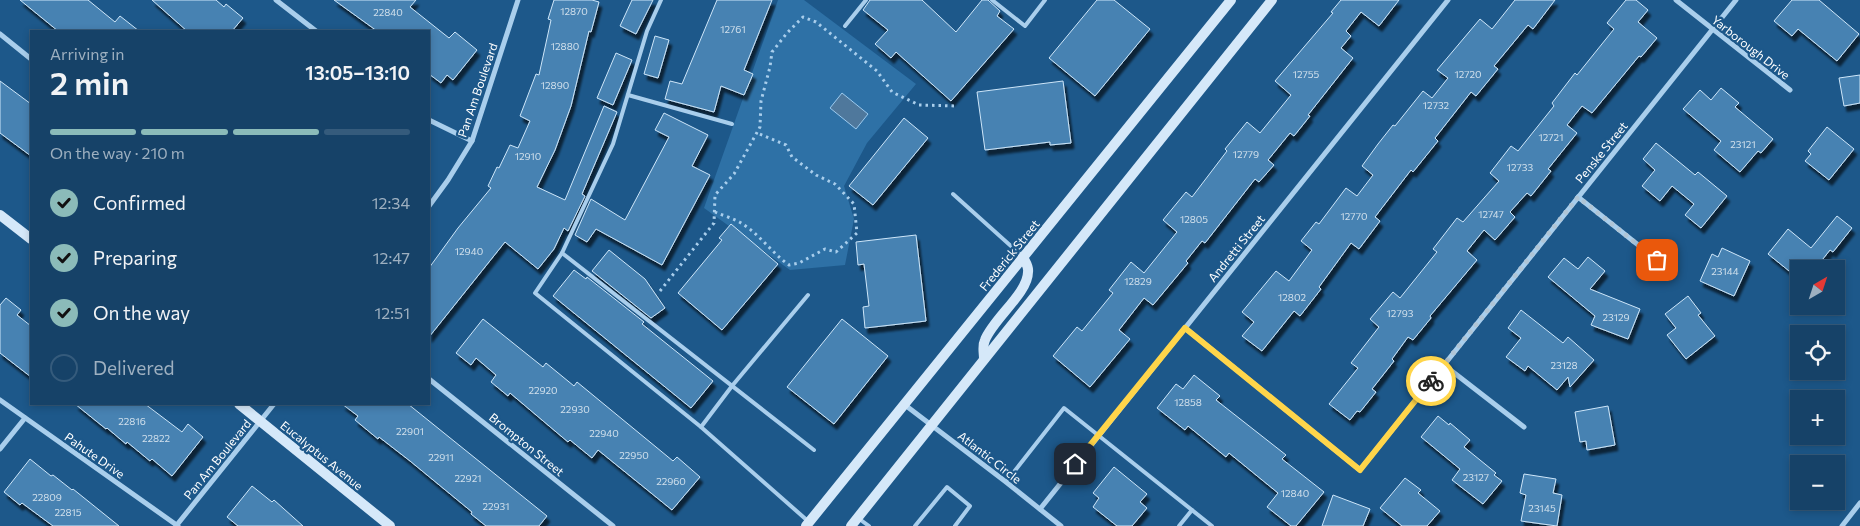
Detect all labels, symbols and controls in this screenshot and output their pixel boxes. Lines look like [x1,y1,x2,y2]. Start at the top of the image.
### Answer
house number: 12870 [560,5,588,17]
house number: 22840 [373,6,403,18]
street label: Yarborough Drive [1709,12,1793,82]
house number: 12761 [720,23,746,35]
house number: 12880 [551,40,579,52]
street label: Pan Am Boulevard [454,41,500,139]
text: Arriving in [50,44,124,63]
text: 13:05–13:10 [305,61,410,84]
text: 2 min [50,62,129,102]
house number: 12755 [1293,68,1320,80]
house number: 12720 [1454,68,1482,80]
house number: 12890 [541,79,569,91]
house number: 12732 [1423,99,1450,111]
street label: Penske Street [1572,118,1630,185]
house number: 12721 [1539,131,1563,143]
house number: 23121 [1730,138,1756,150]
text: On the way · 210 m [50,143,185,162]
house number: 12779 [1233,148,1259,160]
house number: 12910 [515,150,541,162]
house number: 12733 [1507,161,1534,173]
icon: check [50,189,78,217]
text: Confirmed [93,191,186,214]
text: 12:34 [372,193,410,212]
house number: 12747 [1478,208,1504,220]
house number: 12770 [1341,210,1367,222]
street label: Andretti Street [1205,212,1267,284]
house number: 12805 [1180,213,1208,225]
street label: Frederick Street [976,217,1042,293]
pin [1636,239,1678,281]
icon: check [50,244,78,272]
house number: 12940 [455,245,483,257]
text: Preparing [93,246,177,269]
icon: bag [1643,246,1671,274]
text: 12:47 [373,248,410,267]
north arrow [1790,260,1845,315]
map controls [1790,260,1845,510]
house number: 23144 [1711,265,1739,277]
house number: 12829 [1124,275,1152,287]
house number: 12802 [1278,291,1306,303]
icon: check [50,299,78,327]
text: On the way [93,301,190,324]
text: 12:51 [374,303,410,322]
house number: 12793 [1387,307,1414,319]
house number: 23129 [1602,311,1630,323]
button: locate [1790,325,1845,380]
text: Delivered [93,356,174,379]
courier [1406,356,1456,406]
house number: 23128 [1550,359,1578,371]
icon: bike [1417,367,1445,395]
house number: 22920 [528,384,558,396]
button: + [1790,390,1845,445]
house number: 12858 [1174,396,1202,408]
house number: 22930 [560,403,590,415]
street label: Brompton Street [487,410,567,478]
house number: 22816 [118,415,146,427]
street label: Pan Am Boulevard [181,416,254,502]
street label: Eucalyptus Avenue [278,418,366,492]
house number: 22901 [396,425,424,437]
house number: 22940 [589,427,619,439]
street label: Atlantic Circle [956,428,1024,486]
street label: Pahute Drive [62,429,128,481]
house number: 22822 [142,432,171,444]
pin [1054,443,1096,485]
house number: 22950 [619,449,649,461]
icon: home [1061,450,1089,478]
house number: 22911 [428,451,454,463]
button: − [1790,455,1845,510]
house number: 23127 [1463,471,1489,483]
house number: 22921 [455,472,481,484]
house number: 22960 [656,475,686,487]
house number: 12840 [1281,487,1309,499]
house number: 22809 [32,491,62,503]
house number: 22931 [482,500,510,512]
house number: 23145 [1528,502,1556,514]
house number: 22815 [54,506,82,518]

